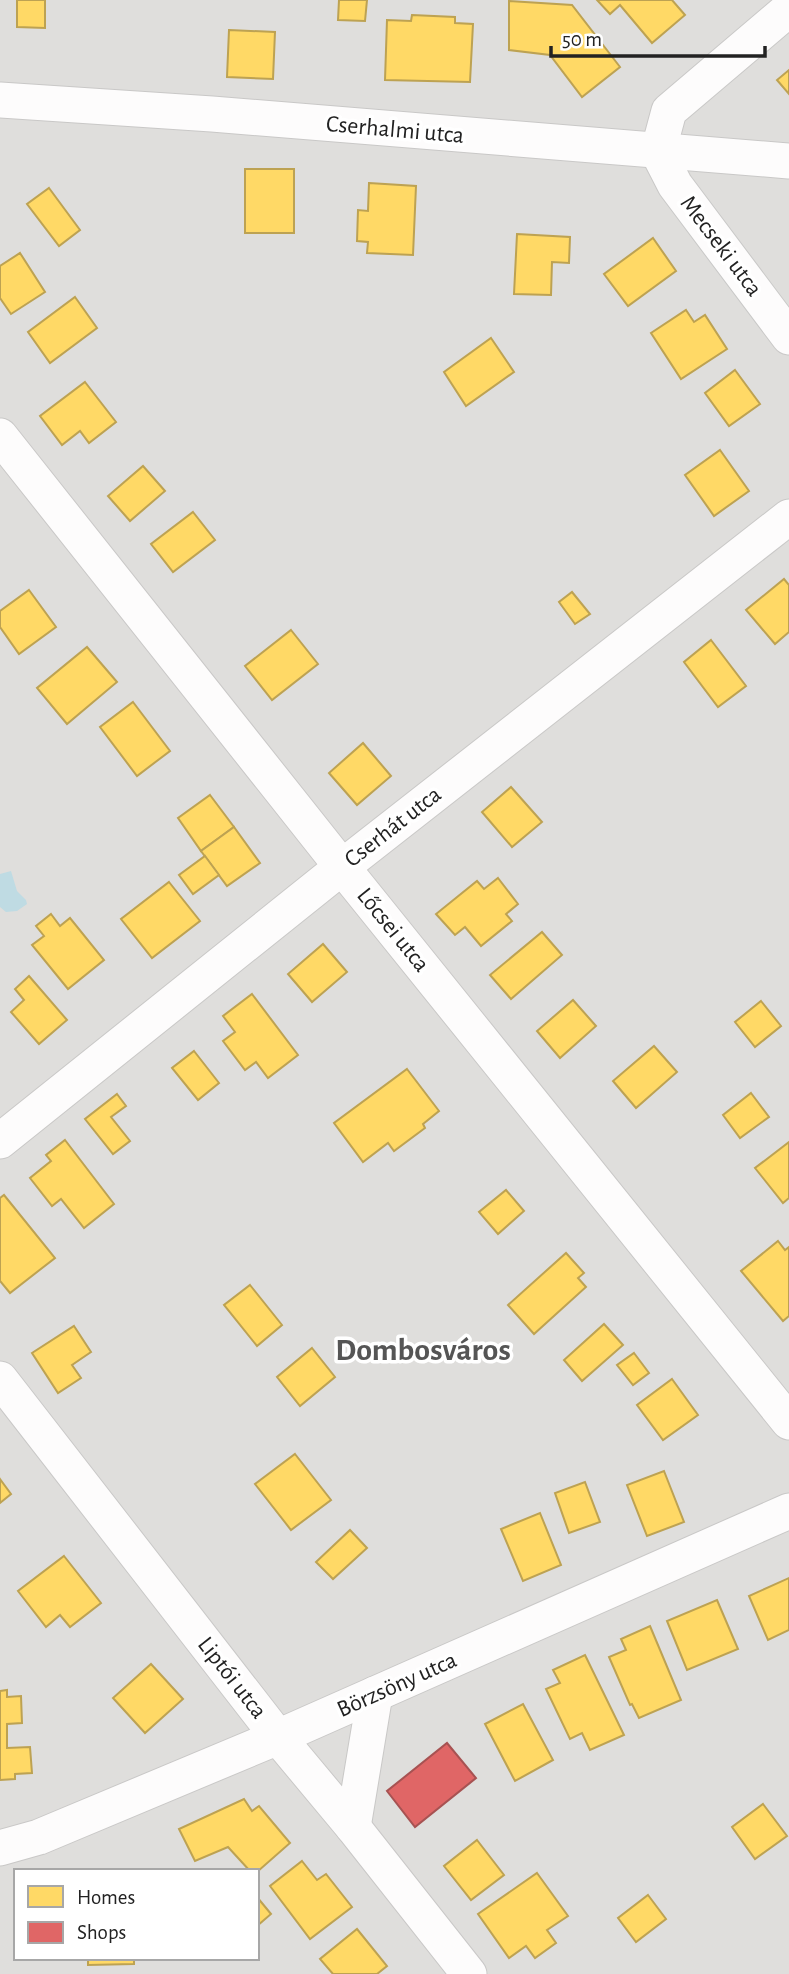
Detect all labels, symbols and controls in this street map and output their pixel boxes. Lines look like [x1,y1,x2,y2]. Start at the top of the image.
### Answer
scale bar [551,14,764,58]
text: 50 m [562,29,602,50]
street label: Cserhalmi utca [325,112,465,148]
street label: Mecseki utca [676,191,766,301]
street label: Cserhát utca [340,782,446,872]
street label: Lőcsei utca [352,884,434,976]
district label: Dombosváros [335,1334,511,1366]
street label: Liptói utca [193,1633,271,1723]
street label: Börzsöny utca [334,1648,460,1722]
legend [14,1869,259,1960]
text: Homes [77,1887,135,1908]
text: Shops [77,1922,126,1943]

